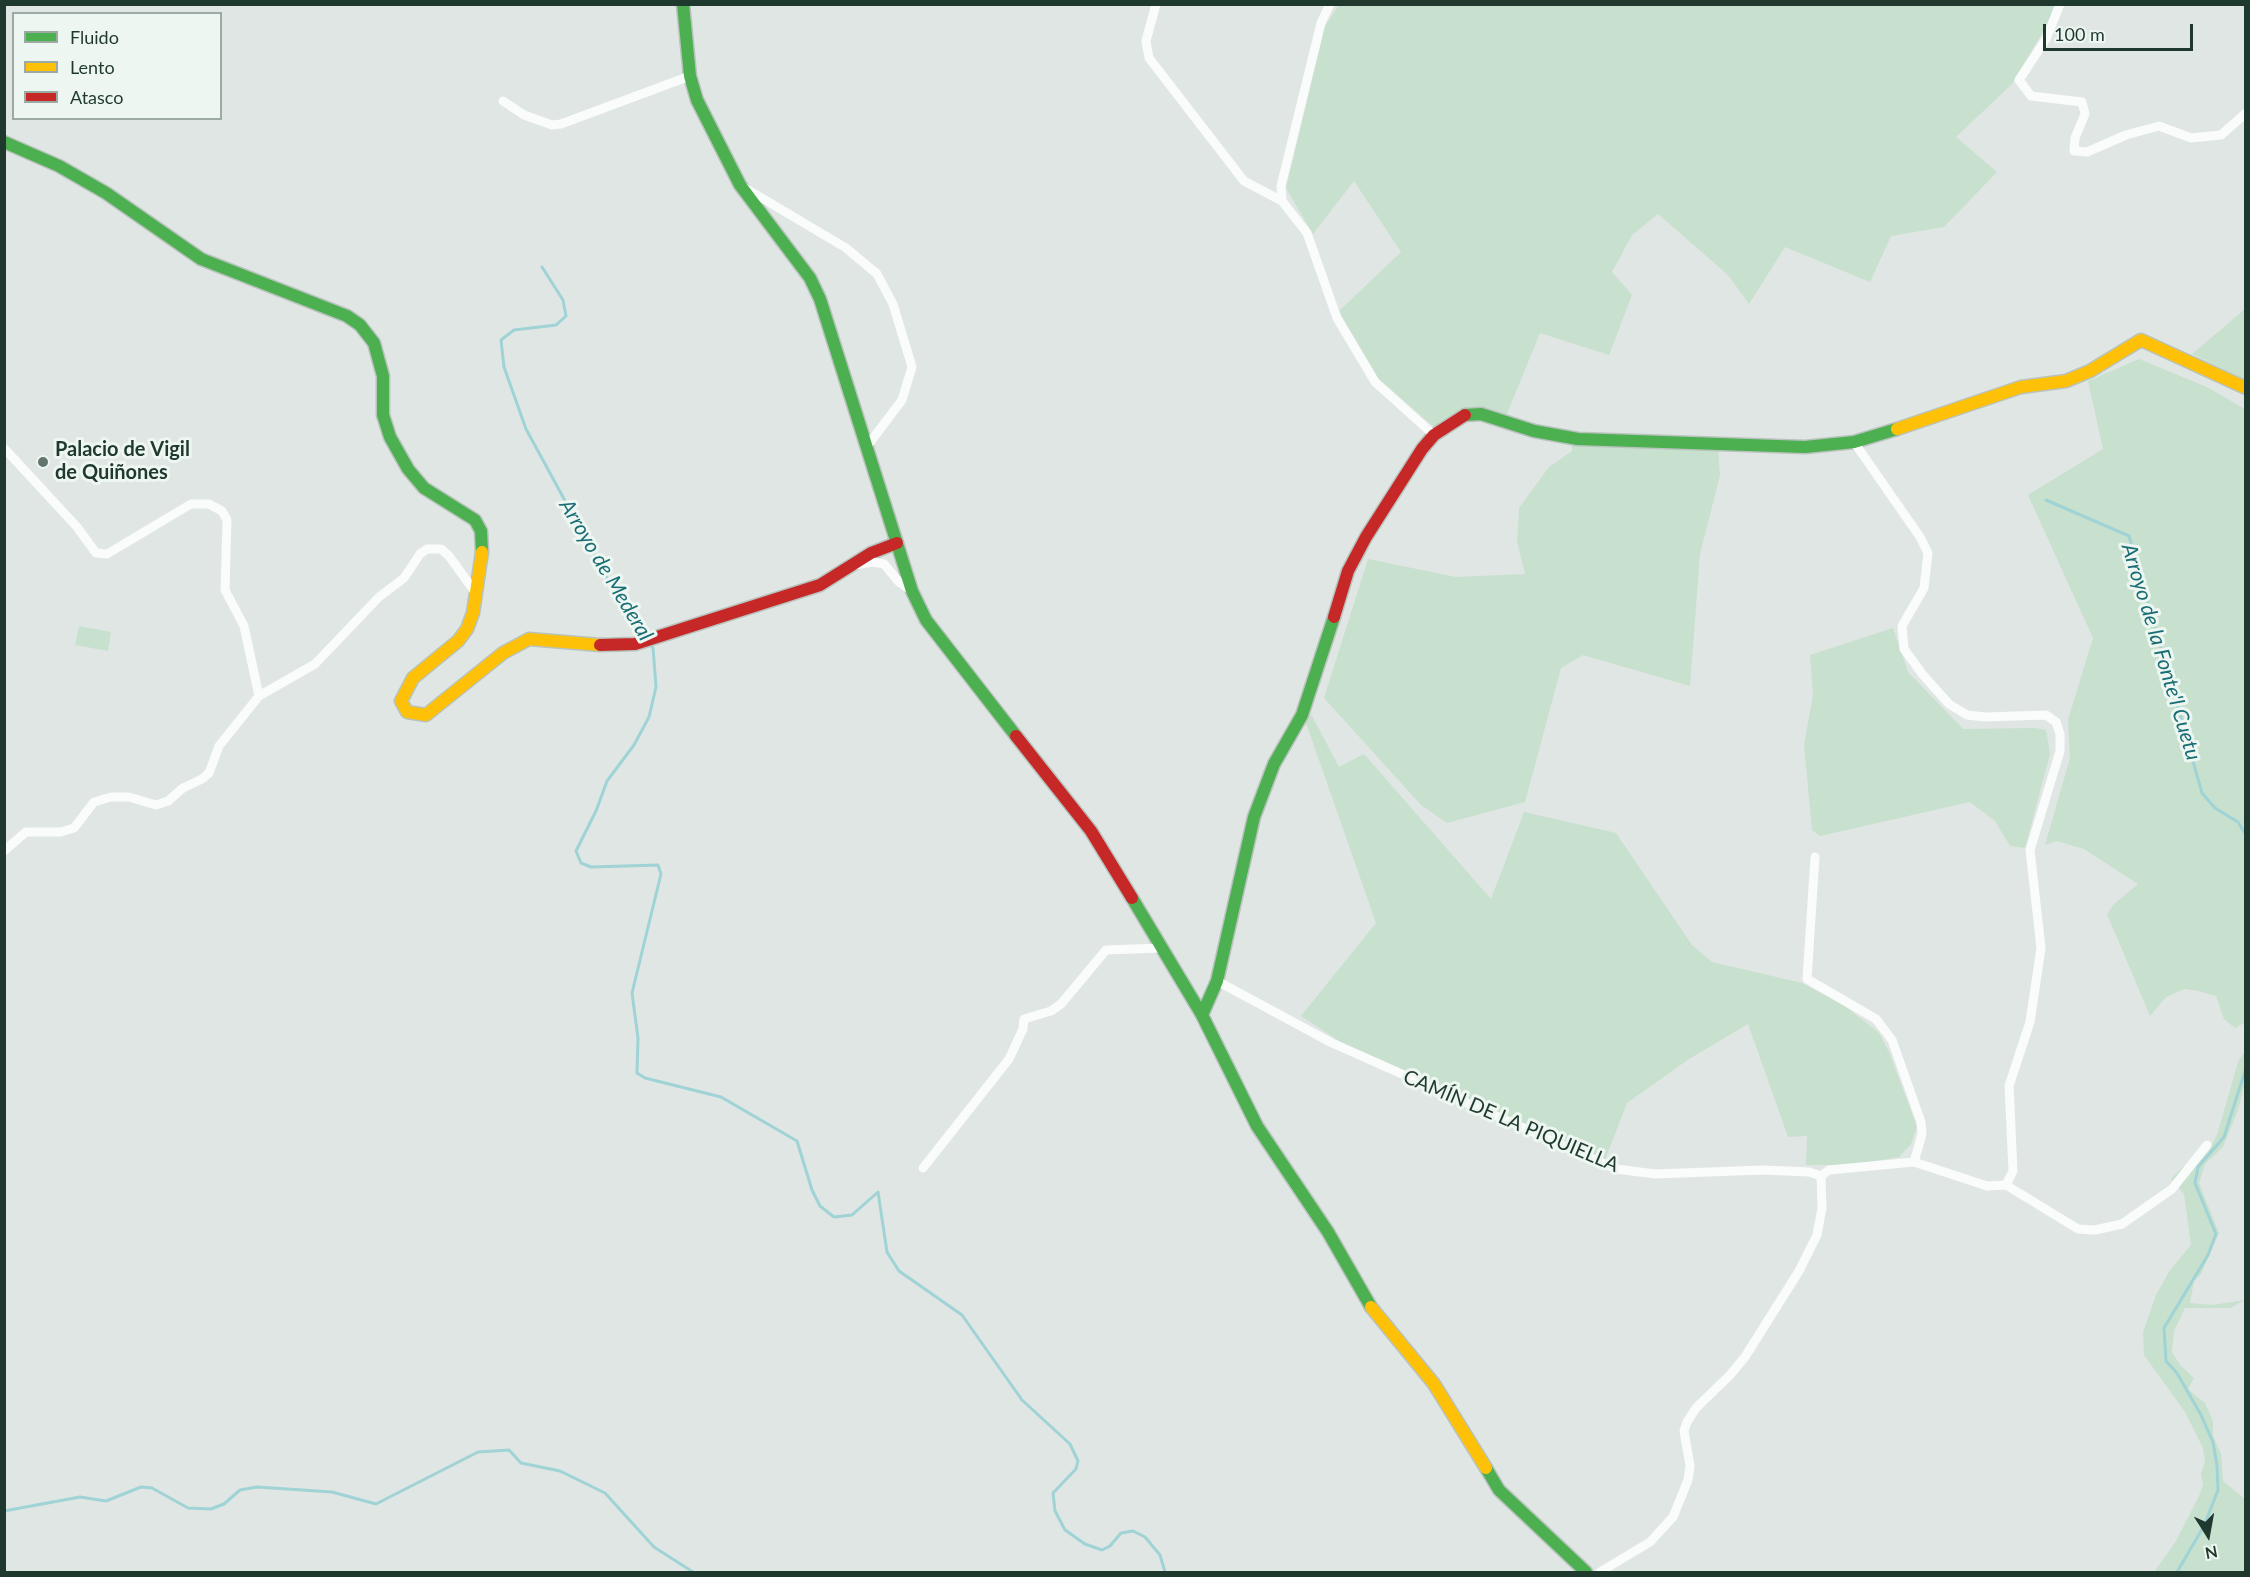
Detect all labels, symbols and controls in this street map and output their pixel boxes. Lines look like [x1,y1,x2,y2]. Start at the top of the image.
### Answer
legend [12,12,222,120]
scale bar [2046,12,2196,50]
text: 100 m [2054,23,2105,45]
text: Fluido [70,26,119,48]
text: Lento [70,56,115,78]
text: Atasco [70,86,123,108]
place label: Palacio de Vigil de Quiñones [55,438,190,485]
marker: Palacio de Vigil de Quiñones [36,455,50,469]
water label: Arroyo de Mederal [554,495,658,645]
water label: Arroyo de la Fonte'l Cuetu [2116,541,2206,763]
street label: CAMÍN DE LA PIQUIELLA [1400,1065,1622,1177]
north arrow [2178,1505,2238,1565]
text: N [2204,1543,2219,1564]

